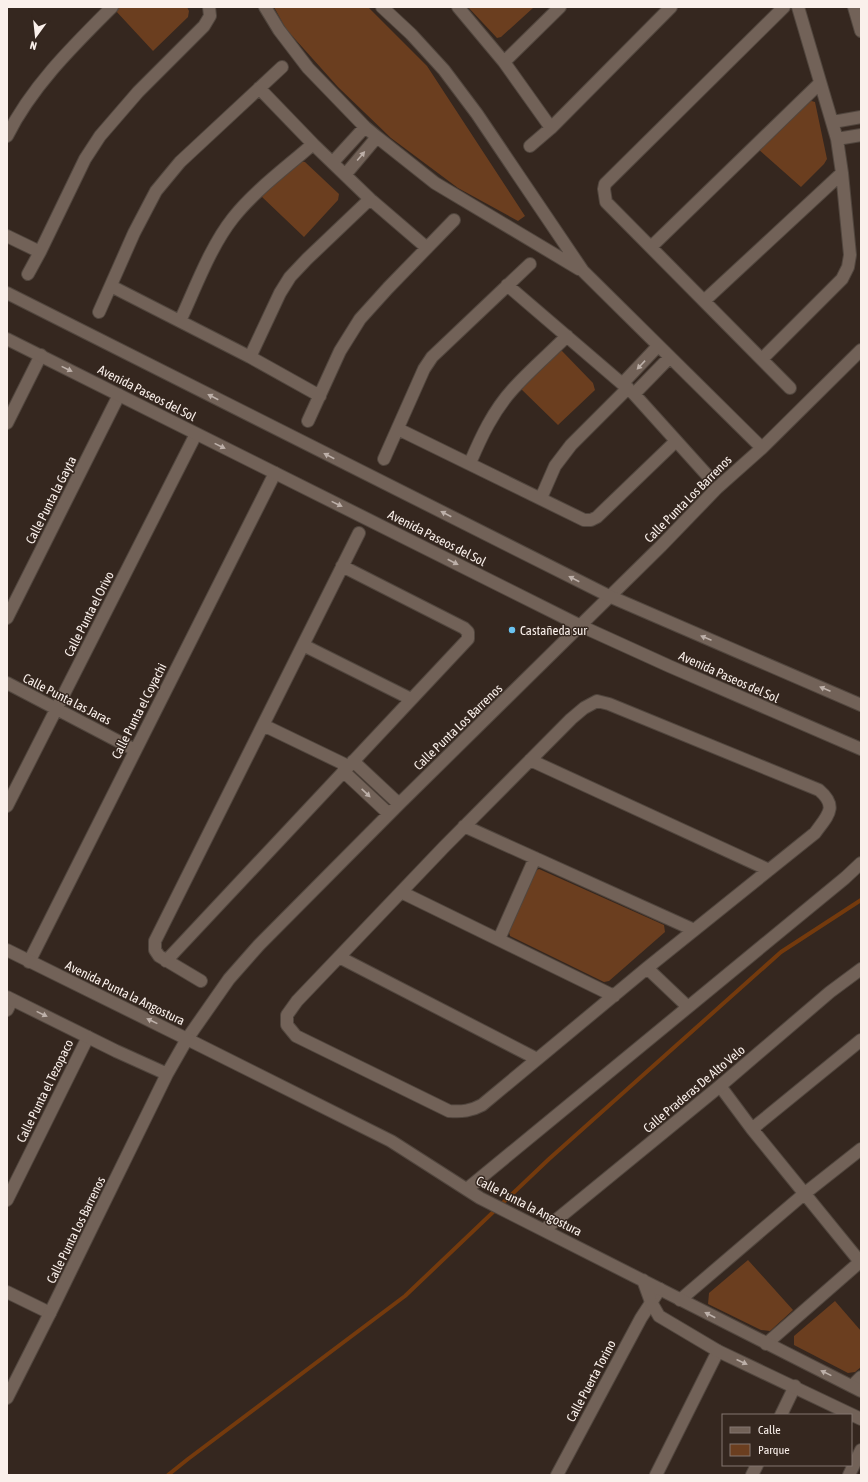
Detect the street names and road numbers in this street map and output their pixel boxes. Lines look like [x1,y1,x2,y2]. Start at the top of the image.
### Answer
street label: Avenida Paseos del Sol [95,362,199,424]
street label: Calle Punta Los Barrenos [641,452,735,546]
street label: Calle Punta la Gayta [22,454,80,546]
street label: Avenida Paseos del Sol [385,507,489,569]
street label: Calle Punta el Orivo [61,569,117,659]
street label: Avenida Paseos del Sol [677,648,782,706]
street label: Calle Punta el Coyachi [108,661,170,761]
street label: Calle Punta las Jaras [20,670,114,728]
street label: Calle Punta Los Barrenos [411,681,506,773]
street label: Avenida Punta la Angostura [63,958,187,1028]
street label: Calle Punta el Tezopaco [14,1037,76,1145]
street label: Calle Praderas De Alto Velo [640,1042,748,1136]
street label: Calle Punta la Angostura [474,1173,584,1239]
street label: Calle Punta Los Barrenos [44,1174,109,1286]
street label: Calle Puerta Torino [563,1338,619,1424]

